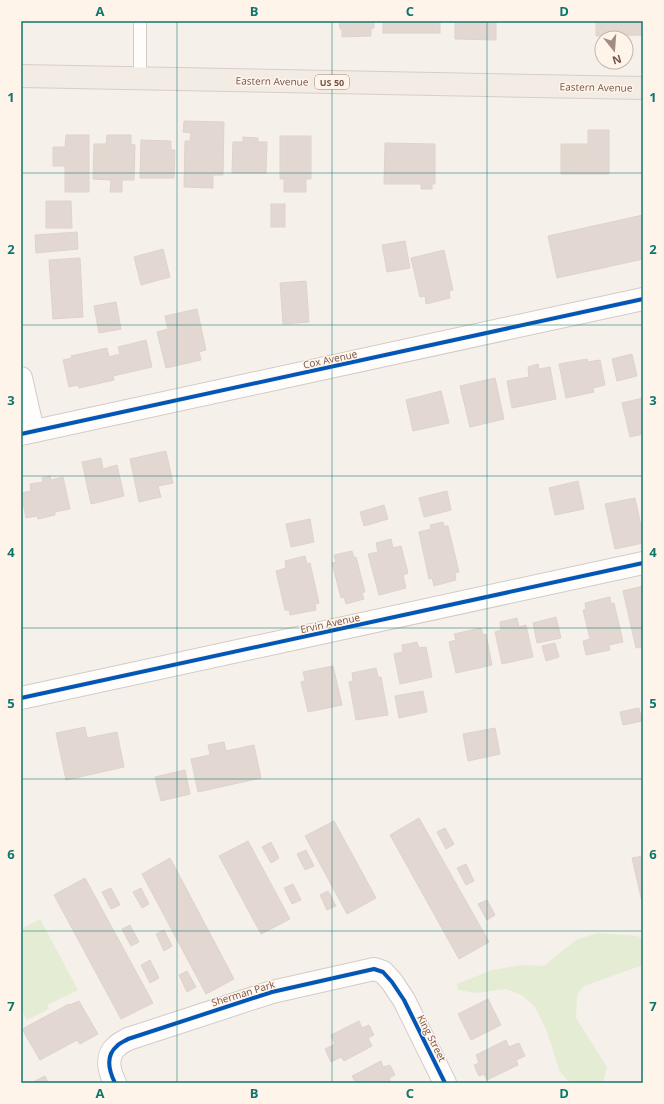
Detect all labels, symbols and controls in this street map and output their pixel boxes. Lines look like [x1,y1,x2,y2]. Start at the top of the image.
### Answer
text: A [96,2,105,20]
text: B [250,2,259,20]
text: C [406,2,414,20]
text: D [559,2,569,20]
north arrow [594,30,634,70]
text: N [611,52,624,69]
street label: Eastern Avenue [236,73,309,89]
road number: US 50 [315,75,349,89]
street label: Eastern Avenue [560,79,633,95]
text: 1 [7,88,15,106]
text: 1 [649,88,657,106]
text: 2 [7,240,15,258]
text: 2 [649,240,657,258]
street label: Cox Avenue [302,346,359,372]
text: 3 [7,391,15,409]
text: 3 [649,391,657,409]
text: 4 [7,543,15,561]
text: 4 [649,543,657,561]
street label: Ervin Avenue [299,610,362,636]
text: 5 [7,694,15,712]
text: 5 [649,694,657,712]
text: 6 [7,845,15,863]
text: 6 [649,845,657,863]
street label: Sherman Park [209,976,277,1009]
text: 7 [7,997,15,1015]
text: 7 [649,997,657,1015]
street label: King Street [414,1012,450,1064]
text: A [96,1084,105,1102]
text: B [250,1084,259,1102]
text: C [406,1084,414,1102]
text: D [559,1084,569,1102]

